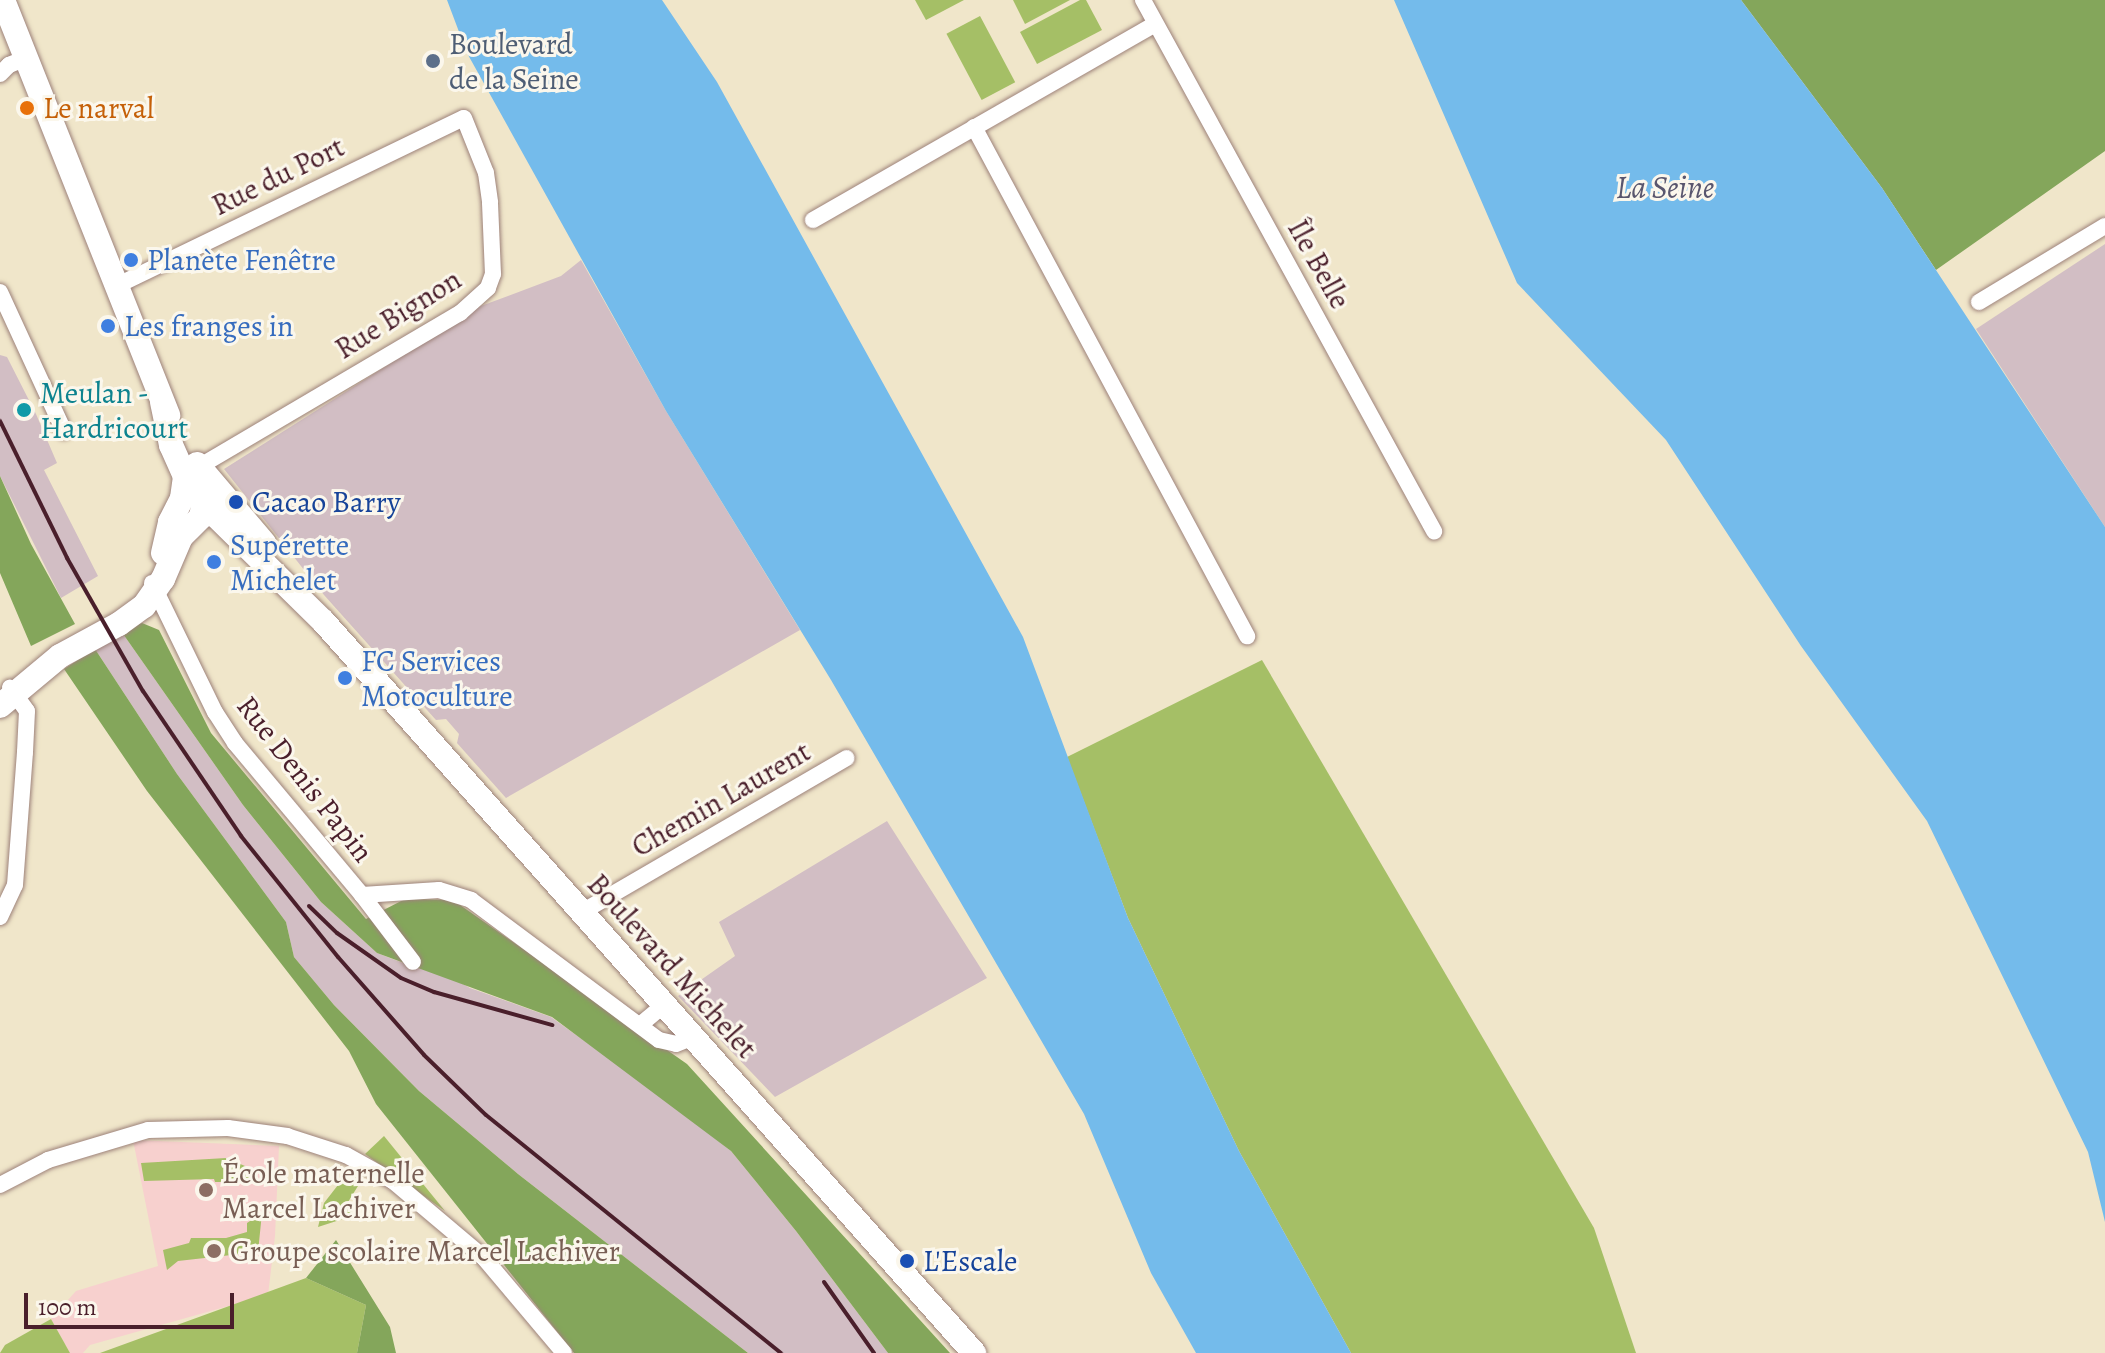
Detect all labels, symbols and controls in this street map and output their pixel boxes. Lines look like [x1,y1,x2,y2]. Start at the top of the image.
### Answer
place label: Boulevard de la Seine [449,26,579,96]
marker: Boulevard de la Seine [424,52,442,70]
place label: Le narval [43,90,154,126]
marker: Le narval [18,99,36,117]
street label: Rue du Port [206,129,350,223]
water label: La Seine [1616,168,1714,206]
street label: Île Belle [1280,213,1358,315]
place label: Planète Fenêtre [147,242,336,278]
marker: Planète Fenêtre [122,251,140,269]
street label: Rue Bignon [328,261,468,367]
place label: Les franges in [124,308,294,344]
marker: Les franges in [99,317,117,335]
place label: Meulan - Hardricourt [40,375,188,446]
marker: Meulan - Hardricourt [15,401,33,419]
place label: Cacao Barry [252,484,401,520]
marker: Cacao Barry [227,493,245,511]
place label: Supérette Michelet [230,527,349,598]
marker: Supérette Michelet [205,553,223,571]
place label: FC Services Motoculture [361,643,513,714]
marker: FC Services Motoculture [336,669,354,687]
street label: Rue Denis Papin [229,689,381,869]
street label: Chemin Laurent [625,733,817,865]
street label: Boulevard Michelet [580,866,764,1066]
place label: École maternelle Marcel Lachiver [222,1155,425,1226]
marker: École maternelle Marcel Lachiver [197,1181,215,1199]
place label: Groupe scolaire Marcel Lachiver [230,1233,620,1269]
marker: Groupe scolaire Marcel Lachiver [205,1242,223,1260]
place label: L'Escale [923,1243,1017,1279]
marker: L'Escale [898,1252,916,1270]
scale bar [28,1277,238,1327]
text: 100 m [38,1291,97,1323]

